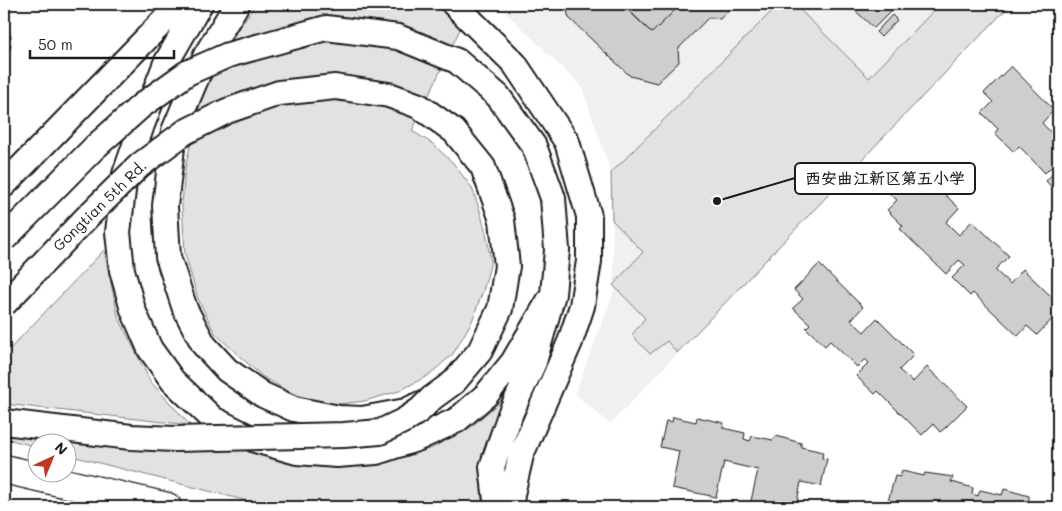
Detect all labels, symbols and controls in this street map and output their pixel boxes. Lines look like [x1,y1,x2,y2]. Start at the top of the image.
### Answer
scale bar [30,28,174,60]
text: 50 m [38,34,73,54]
street label: Gongtian 5th Rd. [48,155,150,255]
callout: 西安曲江新区第五小学 [795,163,975,194]
text: 西安曲江新区第五小学 [805,167,965,188]
north arrow [28,434,78,484]
text: N [51,438,72,459]

